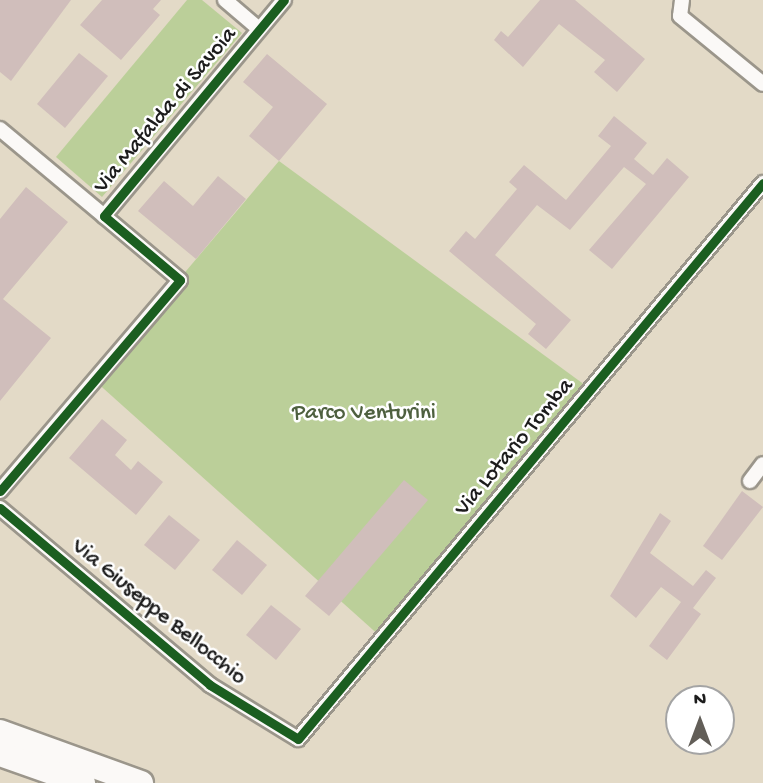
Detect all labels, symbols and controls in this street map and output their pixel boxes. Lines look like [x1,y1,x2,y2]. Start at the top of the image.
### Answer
street label: Via Mafalda di Savoia [88,22,244,200]
street label: Via Lotario Tomba [449,374,581,522]
park label: Parco Venturini [292,400,436,428]
street label: Via Giuseppe Bellocchio [65,534,251,692]
north arrow [665,685,735,755]
text: N [694,689,706,712]

